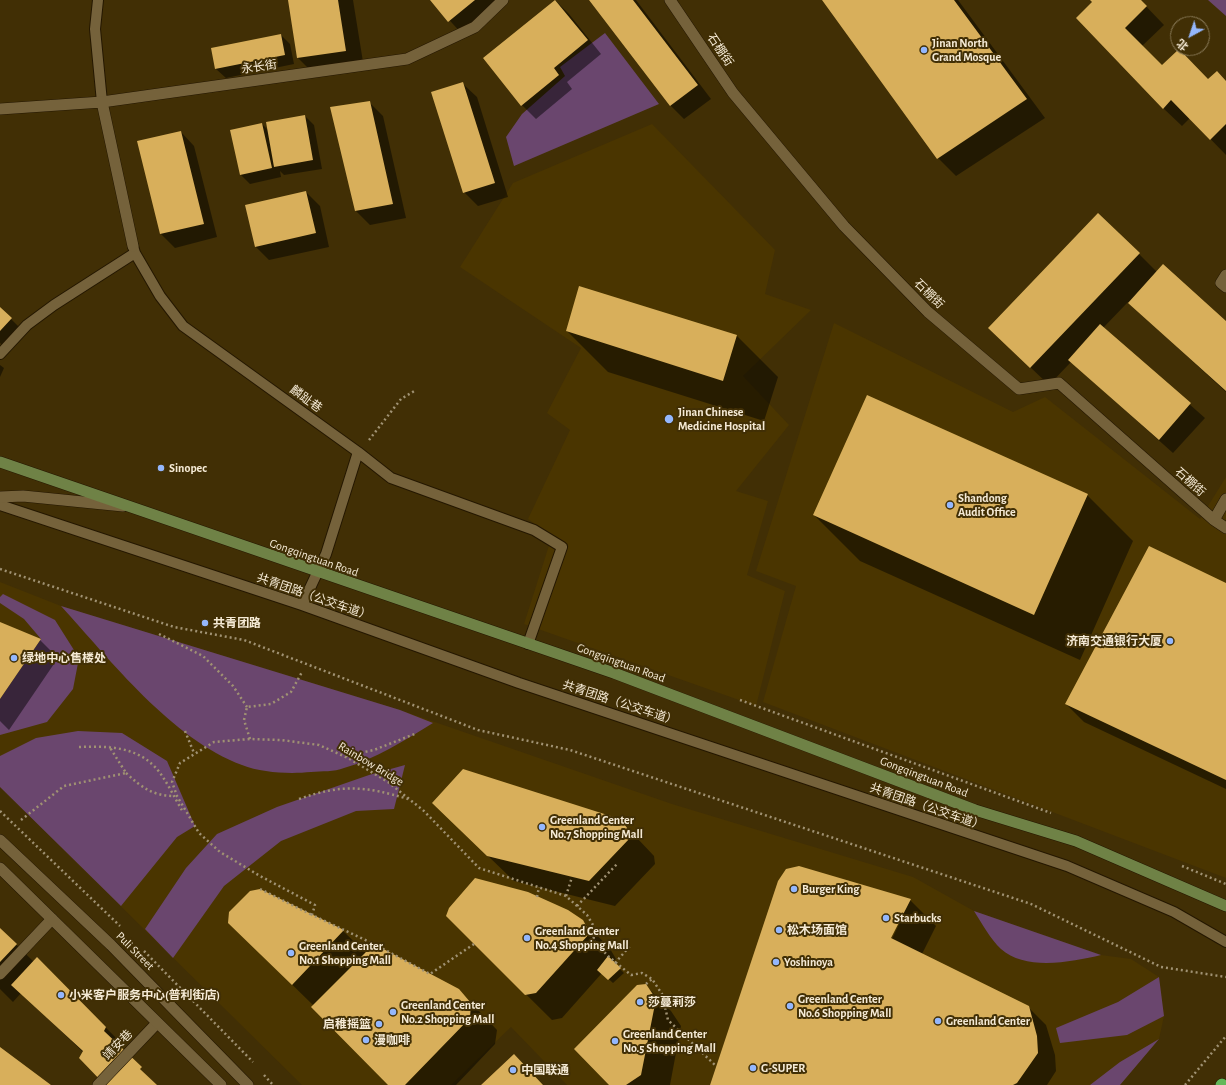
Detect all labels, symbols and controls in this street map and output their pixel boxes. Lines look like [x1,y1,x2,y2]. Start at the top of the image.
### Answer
north arrow [1170,16,1210,56]
street label: 石棚街 [704,31,736,69]
place label: Jinan North Grand Mosque [932,36,1001,64]
text: 北 [1175,37,1190,53]
marker: Jinan North Grand Mosque [919,45,929,55]
street label: 永长街 [240,57,278,77]
street label: 石棚街 [911,276,947,312]
street label: 麟趾巷 [287,383,325,415]
place label: Jinan Chinese Medicine Hospital [678,405,765,433]
marker: Jinan Chinese Medicine Hospital [663,413,675,425]
place label: Sinopec [169,461,207,475]
marker: Sinopec [156,463,166,473]
street label: 石棚街 [1172,465,1208,499]
place label: Shandong Audit Office [958,491,1016,519]
marker: Shandong Audit Office [945,500,955,510]
street label: Gongqingtuan Road [268,536,360,580]
street label: 共青团路（公交车道） [255,571,373,623]
place label: 共青团路 [213,616,261,630]
marker: 共青团路 [200,618,210,628]
place label: 济南交通银行大厦 [1066,634,1162,648]
marker: 济南交通银行大厦 [1165,636,1175,646]
street label: Gongqingtuan Road [575,640,667,686]
place label: 绿地中心售楼处 [22,651,106,665]
marker: 绿地中心售楼处 [9,653,19,663]
street label: 共青团路（公交车道） [561,678,679,728]
street label: Rainbow Bridge [336,739,406,789]
street label: Gongqingtuan Road [878,754,970,800]
street label: 共青团路（公交车道） [868,781,986,833]
place label: Greenland Center No.7 Shopping Mall [550,813,643,841]
marker: Greenland Center No.7 Shopping Mall [537,822,547,832]
place label: Burger King [802,882,859,896]
marker: Burger King [789,884,799,894]
place label: Starbucks [894,911,941,925]
marker: Starbucks [881,913,891,923]
place label: 松木场面馆 [787,923,847,937]
place label: Greenland Center No.4 Shopping Mall [535,924,629,952]
marker: 松木场面馆 [774,925,784,935]
street label: Puli Street [113,929,157,973]
marker: Greenland Center No.4 Shopping Mall [522,933,532,943]
place label: Greenland Center No.1 Shopping Mall [299,939,391,967]
marker: Greenland Center No.1 Shopping Mall [286,948,296,958]
place label: Yoshinoya [784,955,833,969]
marker: Yoshinoya [771,957,781,967]
place label: 小米客户服务中心(普利街店) [69,988,220,1002]
marker: 小米客户服务中心(普利街店) [56,990,66,1000]
place label: Greenland Center No.6 Shopping Mall [798,992,891,1020]
place label: 莎蔓莉莎 [648,995,696,1009]
marker: 莎蔓莉莎 [635,997,645,1007]
place label: Greenland Center No.2 Shopping Mall [401,998,494,1026]
marker: Greenland Center No.6 Shopping Mall [785,1001,795,1011]
marker: Greenland Center No.2 Shopping Mall [388,1007,398,1017]
place label: Greenland Center [946,1014,1030,1028]
marker: Greenland Center [933,1016,943,1026]
place label: 启稚摇篮 [323,1017,371,1031]
marker: 启稚摇篮 [374,1019,384,1029]
street label: 靖安巷 [100,1027,136,1063]
place label: Greenland Center No.5 Shopping Mall [623,1027,716,1055]
place label: 漫咖啡 [374,1033,410,1047]
marker: 漫咖啡 [361,1035,371,1045]
marker: Greenland Center No.5 Shopping Mall [610,1036,620,1046]
place label: G-SUPER [761,1061,805,1075]
place label: 中国联通 [521,1063,569,1077]
marker: G-SUPER [748,1063,758,1073]
marker: 中国联通 [508,1065,518,1075]

